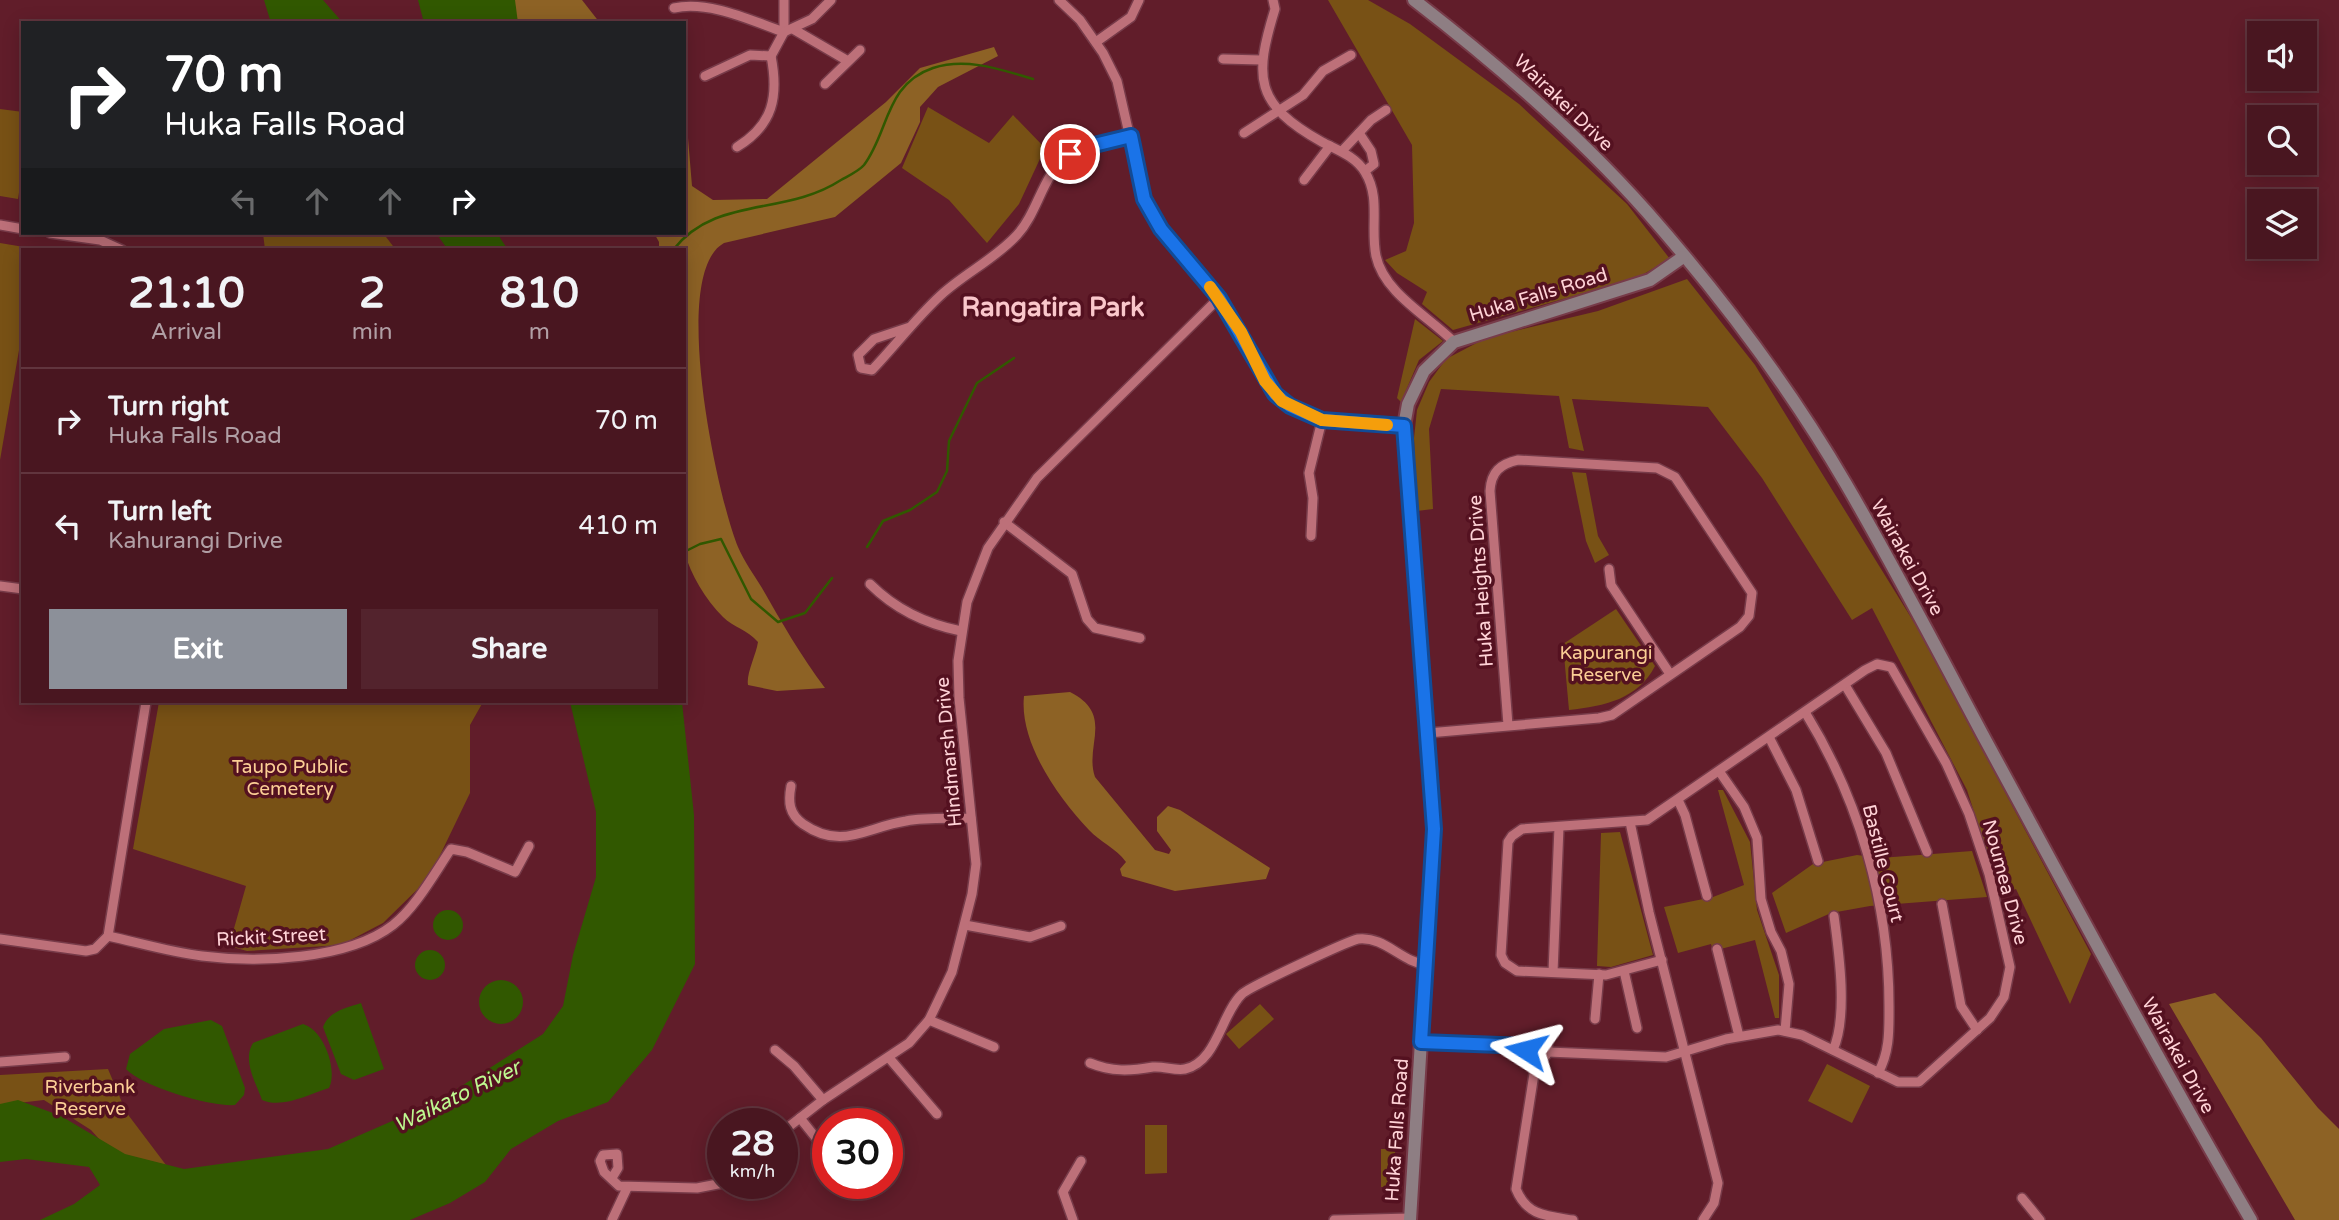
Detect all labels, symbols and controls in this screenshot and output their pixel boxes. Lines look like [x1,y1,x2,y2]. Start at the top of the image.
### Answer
map controls [2247,21,2317,259]
button: sound [2247,21,2317,91]
text: 70 m [164,46,283,105]
icon: right [49,49,140,140]
street label: Wairakei Drive [1509,50,1617,156]
button: search [2247,105,2317,175]
text: Huka Falls Road [164,106,406,144]
pin [1040,124,1100,184]
icon: arrive [1051,135,1089,173]
icon: left [225,182,263,220]
icon: ahead [298,182,336,220]
icon: ahead [371,182,409,220]
icon: right [444,182,482,220]
button: layers [2247,189,2317,259]
street label: Huka Falls Road [1466,263,1610,326]
text: 21:10 [128,268,245,319]
text: 2 [359,268,385,319]
text: 810 [500,268,579,319]
district label: Rangatira Park [962,292,1144,323]
text: Arrival [151,318,222,346]
text: min [352,318,393,346]
text: m [529,318,550,346]
text: Turn right [108,391,229,422]
icon: right [49,402,87,440]
text: 70 m [595,405,658,436]
text: Huka Falls Road [108,422,282,450]
street label: Huka Heights Drive [1464,494,1498,668]
text: Turn left [108,496,211,527]
street label: Wairakei Drive [1866,496,1948,619]
icon: left [49,507,87,545]
text: 410 m [578,510,658,541]
text: Kahurangi Drive [108,527,283,555]
button: Exit [49,609,347,689]
button: Share [361,609,658,689]
park label: Kapurangi Reserve [1559,642,1653,686]
street label: Hindmarsh Drive [931,676,967,828]
park label: Taupo Public Cemetery [232,756,348,800]
street label: Bastille Court [1858,802,1908,924]
street label: Noumea Drive [1978,817,2032,947]
street label: Rickit Street [216,923,327,951]
street label: Wairakei Drive [2137,994,2219,1117]
position arrow [1489,1013,1563,1087]
water label: Waikato River [390,1054,527,1138]
street label: Huka Falls Road [1381,1058,1413,1202]
park label: Riverbank Reserve [45,1076,135,1120]
speed limit sign: 30 [812,1108,903,1199]
text: 28 [731,1123,774,1165]
text: km/h [730,1160,775,1182]

